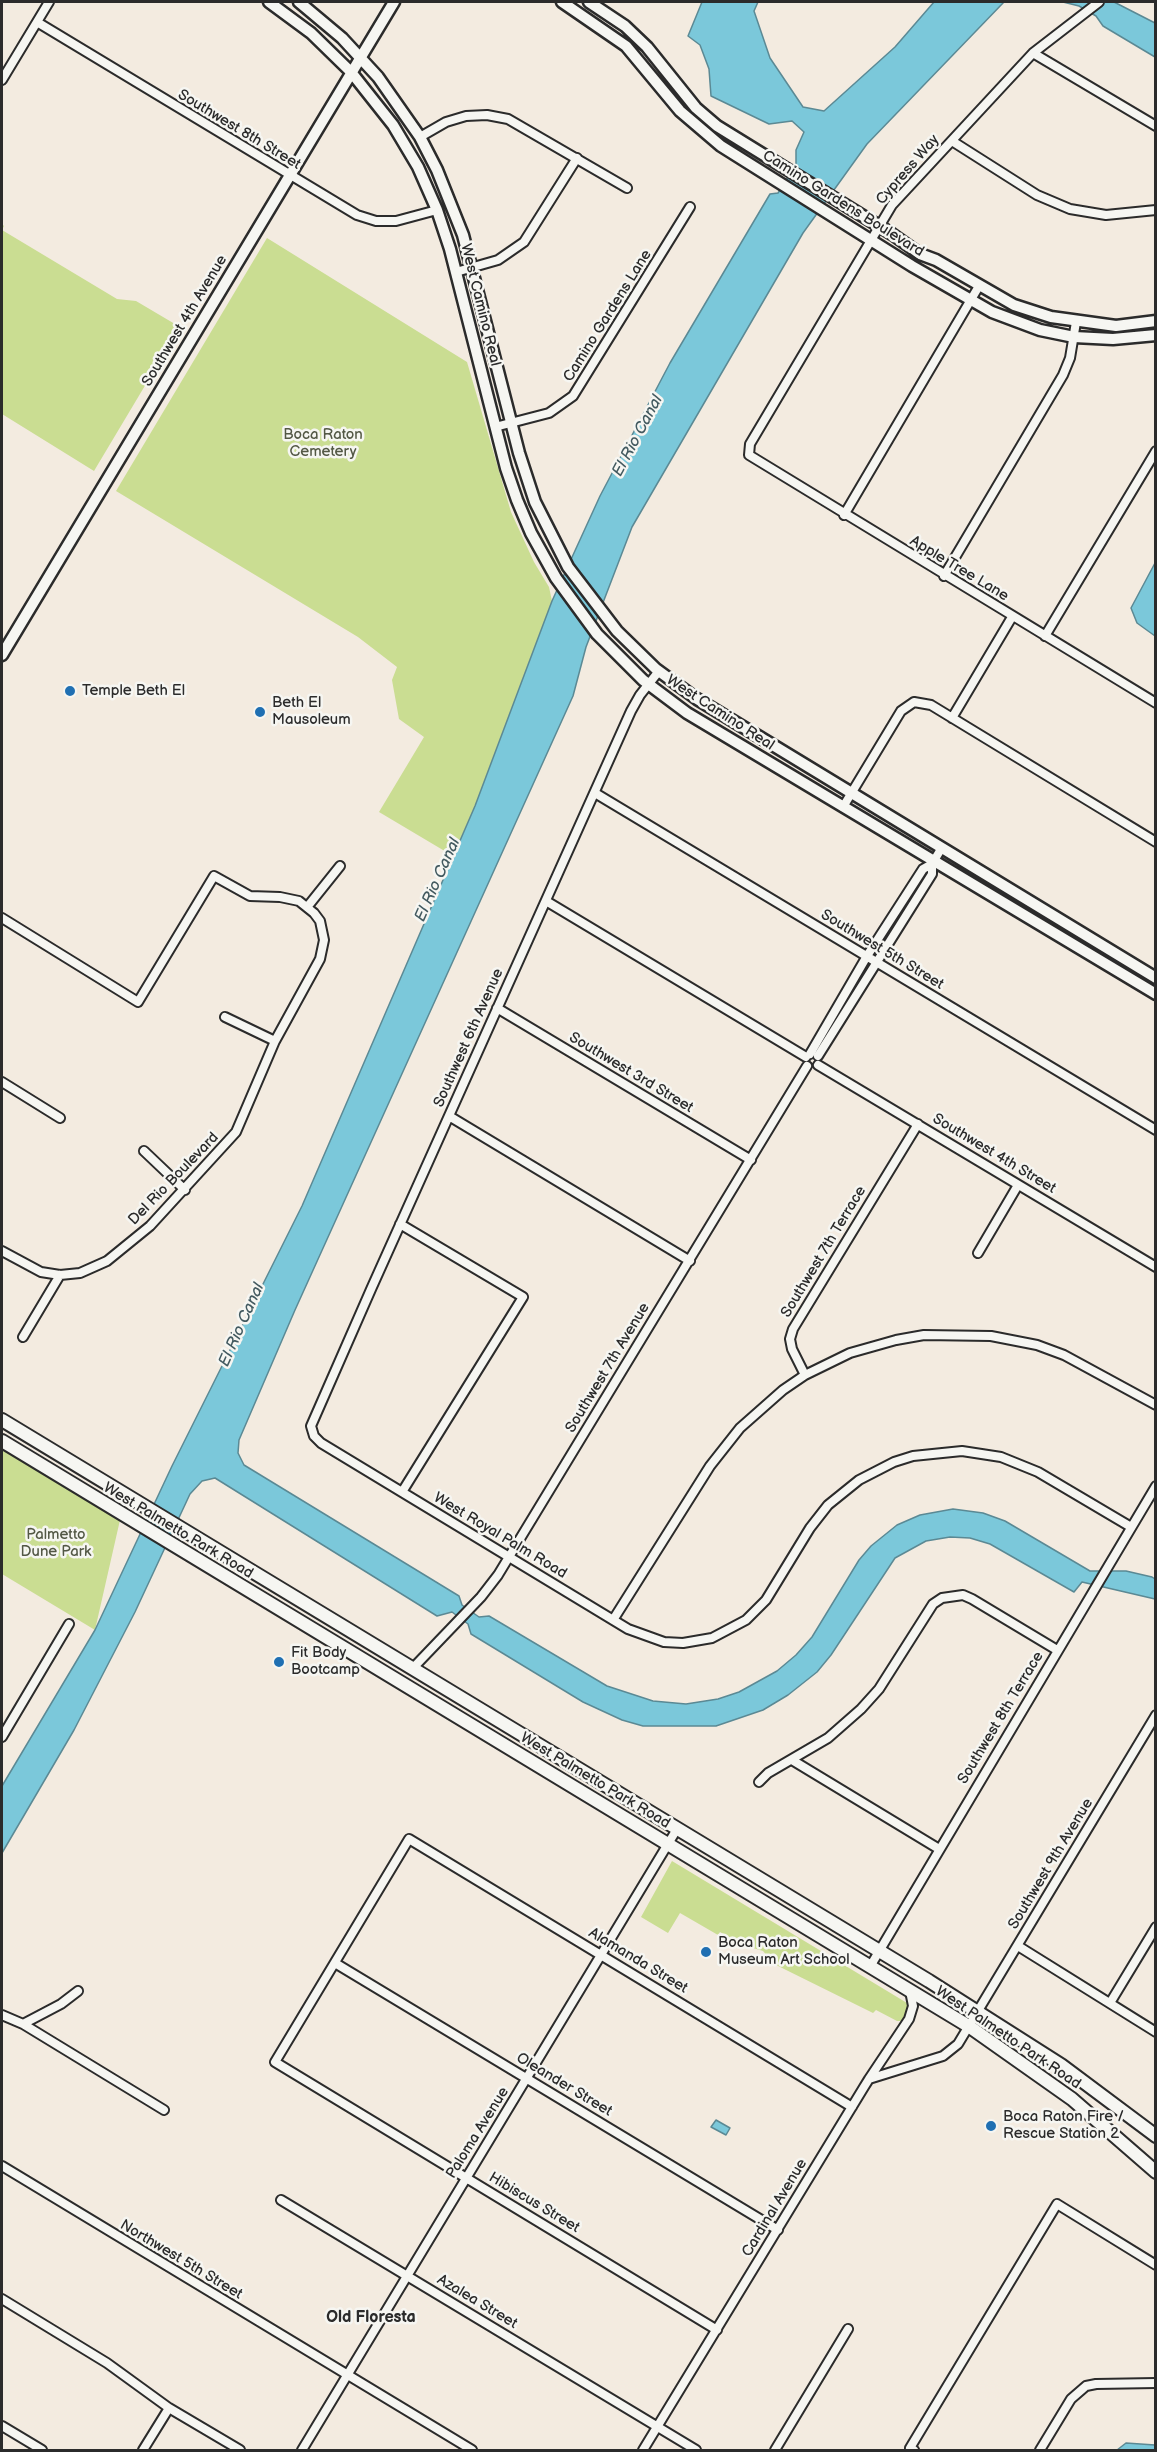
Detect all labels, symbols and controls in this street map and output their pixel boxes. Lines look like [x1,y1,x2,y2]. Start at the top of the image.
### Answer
street label: Southwest 8th Street [174,86,304,174]
street label: Cypress Way [873,131,943,209]
street label: Camino Gardens Boulevard [759,147,927,261]
street label: West Camino Real [456,242,504,368]
street label: Camino Gardens Lane [560,247,656,385]
street label: Southwest 4th Avenue [139,252,231,390]
water label: El Rio Canal [609,392,667,480]
park label: Boca Raton Cemetery [283,426,363,461]
street label: Apple Tree Lane [906,532,1012,606]
street label: West Camino Real [663,671,777,755]
place label: Temple Beth El [82,682,185,700]
marker: Temple Beth El [63,684,77,698]
place label: Beth El Mausoleum [272,694,351,729]
marker: Beth El Mausoleum [253,705,267,719]
water label: El Rio Canal [411,835,465,925]
street label: Southwest 5th Street [817,906,947,994]
street label: Southwest 6th Avenue [430,966,508,1110]
street label: Southwest 3rd Street [566,1029,696,1117]
street label: Southwest 4th Street [929,1110,1059,1198]
street label: Del Rio Boulevard [125,1129,223,1229]
street label: Southwest 7th Terrace [778,1183,870,1321]
water label: El Rio Canal [215,1280,269,1370]
street label: Southwest 7th Avenue [562,1300,654,1436]
street label: West Palmetto Park Road [100,1479,256,1583]
street label: West Royal Palm Road [430,1489,570,1583]
park label: Palmetto Dune Park [21,1526,91,1561]
place label: Fit Body Bootcamp [291,1644,360,1679]
street label: Southwest 8th Terrace [954,1648,1048,1788]
marker: Fit Body Bootcamp [272,1655,286,1669]
street label: West Palmetto Park Road [517,1729,673,1833]
street label: Southwest 9th Avenue [1005,1795,1097,1933]
street label: Alamanda Street [585,1924,691,1998]
place label: Boca Raton Museum Art School [718,1934,850,1969]
marker: Boca Raton Museum Art School [699,1945,713,1959]
street label: West Palmetto Park Road [932,1983,1084,2093]
street label: Oleander Street [513,2049,615,2121]
street label: Paloma Avenue [443,2084,513,2182]
place label: Boca Raton Fire / Rescue Station 2 [1003,2108,1124,2143]
marker: Boca Raton Fire / Rescue Station 2 [984,2119,998,2133]
street label: Cardinal Avenue [739,2156,811,2260]
street label: Hibiscus Street [485,2169,583,2237]
street label: Northwest 5th Street [116,2216,246,2304]
street label: Azalea Street [434,2271,520,2333]
district label: Old Floresta [326,2308,416,2328]

